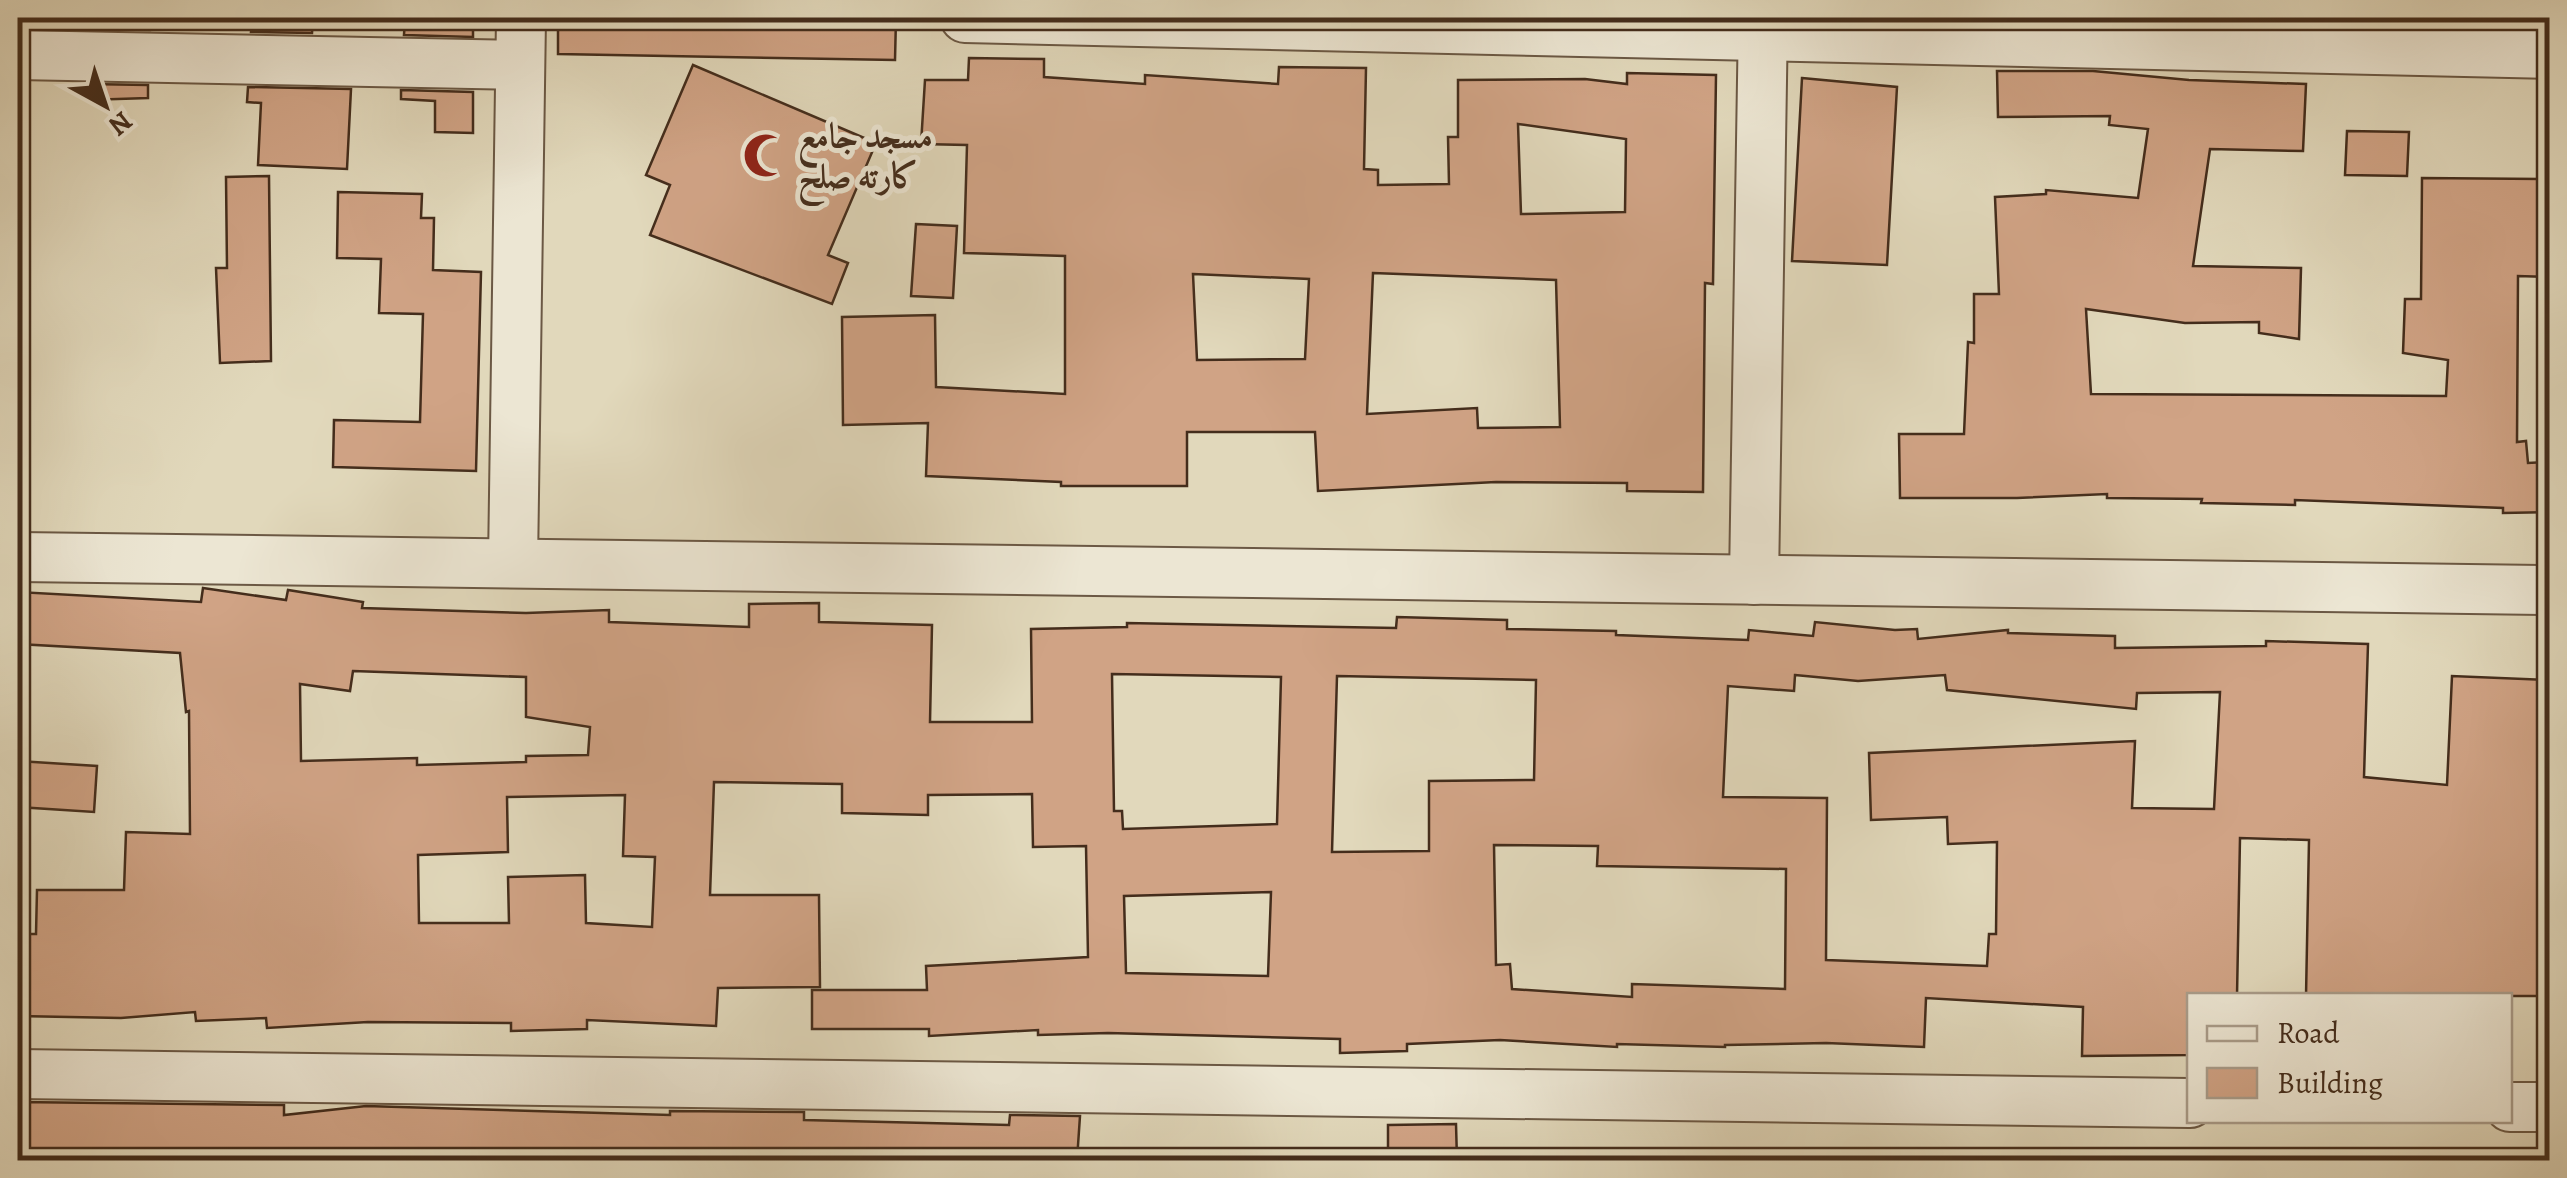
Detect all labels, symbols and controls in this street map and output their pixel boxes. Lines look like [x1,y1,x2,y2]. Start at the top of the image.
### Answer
north arrow [55,55,155,155]
text: N [100,102,140,144]
place label: مسجد جامع کارته صلح [798,111,933,207]
mosque icon: مسجد جامع کارته صلح [741,131,789,179]
legend [2187,993,2512,1123]
text: Road [2277,1013,2340,1053]
text: Building [2277,1063,2383,1103]

